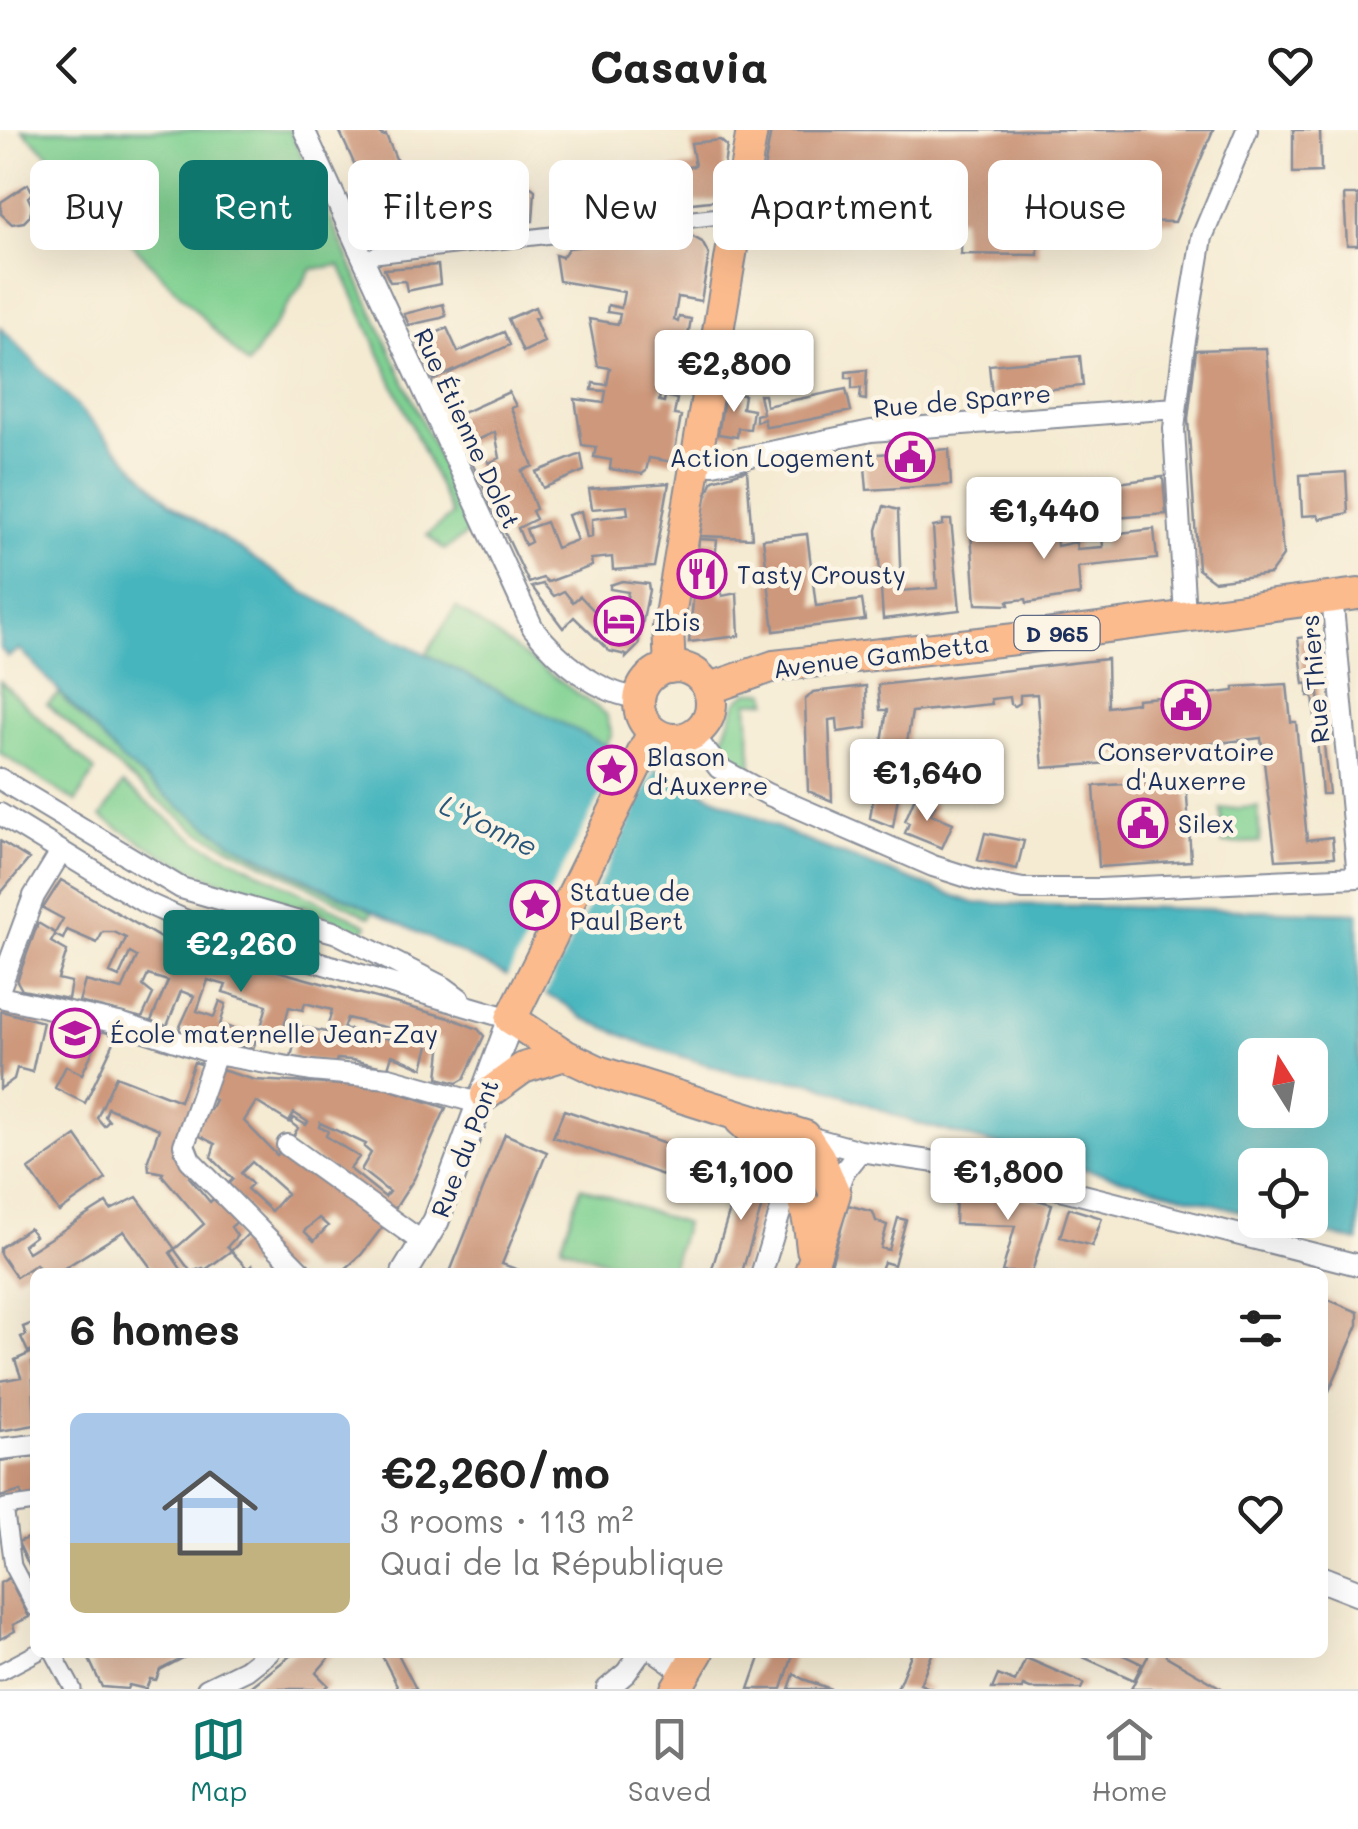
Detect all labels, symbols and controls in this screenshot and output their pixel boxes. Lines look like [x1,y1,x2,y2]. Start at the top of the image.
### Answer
text: Casavia [590,36,768,94]
icon: back [40,38,95,93]
icon: heart [1263,38,1318,93]
chip: Buy [30,160,159,250]
chip: Rent [179,160,328,250]
chip: Filters [348,160,529,250]
chip: New [549,160,693,250]
chip: Apartment [713,160,968,250]
chip: House [988,160,1162,250]
street label: Rue Étienne Dolet [408,323,528,533]
pin: €2,800 [653,330,815,415]
text: €2,800 [677,341,791,383]
street label: Rue de Sparre [872,376,1052,424]
public building icon: Action Logement [884,431,936,483]
place label: Action Logement [669,441,875,473]
pin: €1,440 [963,477,1125,562]
text: €1,440 [988,488,1100,530]
restaurant icon: Tasty Crousty [676,548,728,600]
place label: Tasty Crousty [737,558,906,591]
hotel icon: Ibis [593,595,645,647]
place label: Ibis [654,605,701,637]
street label: Rue Thiers [1292,613,1336,745]
road number: D 965 [1014,616,1100,650]
street label: Avenue Gambetta [771,626,991,684]
public building icon: Conservatoire d'Auxerre [1160,679,1212,731]
place label: Conservatoire d'Auxerre [1097,735,1275,796]
pin: €1,640 [846,739,1008,824]
place label: Blason d'Auxerre [647,740,768,801]
place icon: Blason d'Auxerre [586,744,638,796]
text: €1,640 [872,750,982,792]
water label: L'Yonne [434,786,544,864]
public building icon: Silex [1117,797,1169,849]
place label: Silex [1178,807,1234,839]
place label: Statue de Paul Bert [570,875,690,936]
place icon: Statue de Paul Bert [509,879,561,931]
pin: €2,260 [160,910,322,995]
text: €2,260 [185,921,297,963]
school or university icon: École maternelle Jean-Zay [49,1007,101,1059]
place label: École maternelle Jean-Zay [110,1017,438,1050]
north arrow [1238,1038,1328,1128]
map controls [1238,1038,1328,1238]
street label: Rue du Pont [423,1074,505,1222]
pin: €1,100 [660,1138,822,1223]
pin: €1,800 [927,1138,1089,1223]
button: locate [1238,1148,1328,1238]
text: €1,100 [688,1149,794,1191]
text: €1,800 [953,1149,1063,1191]
text: 6 homes [70,1301,240,1356]
icon: filters [1233,1301,1288,1356]
text: €2,260/mo [380,1444,610,1499]
icon: home [150,1453,270,1573]
icon: heart [1233,1486,1288,1541]
text: 3 rooms · 113 m² [380,1499,634,1541]
text: Quai de la République [380,1541,725,1583]
tab: Map [190,1712,247,1808]
tab: Saved [628,1712,711,1808]
tab: Home [1091,1712,1168,1808]

